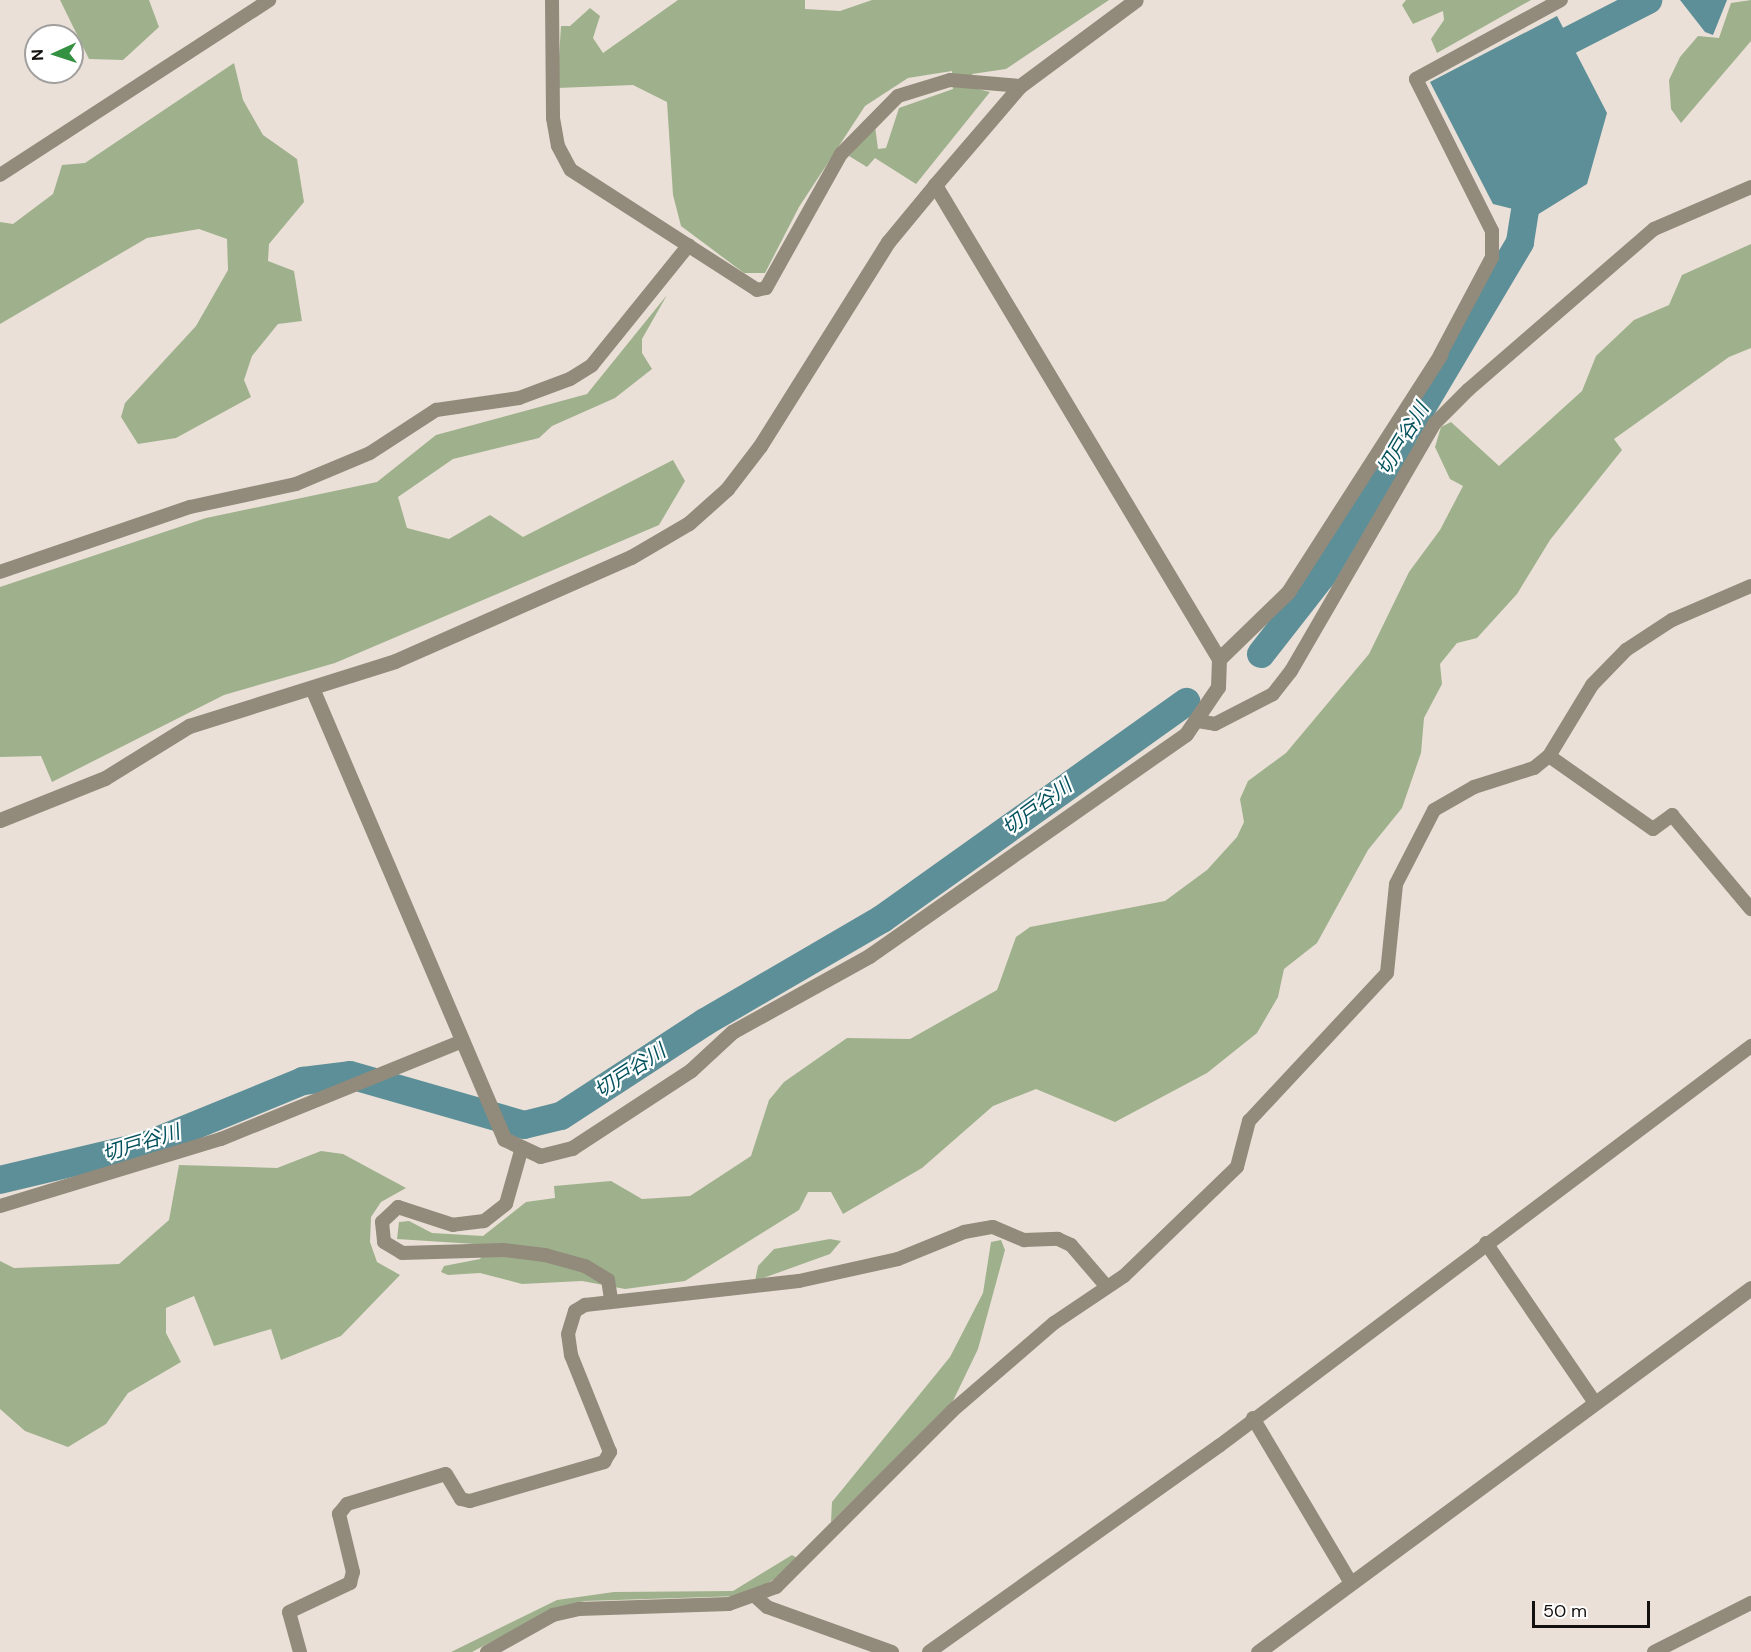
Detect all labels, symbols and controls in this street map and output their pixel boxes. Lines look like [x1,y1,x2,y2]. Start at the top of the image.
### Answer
north arrow [24,24,84,84]
text: N [27,48,48,61]
water label: 切戸谷川 [1372,399,1434,479]
water label: 切戸谷川 [998,774,1076,840]
water label: 切戸谷川 [590,1039,670,1103]
water label: 切戸谷川 [99,1120,183,1166]
scale bar [1535,1589,1654,1627]
text: 50 m [1543,1599,1587,1623]

